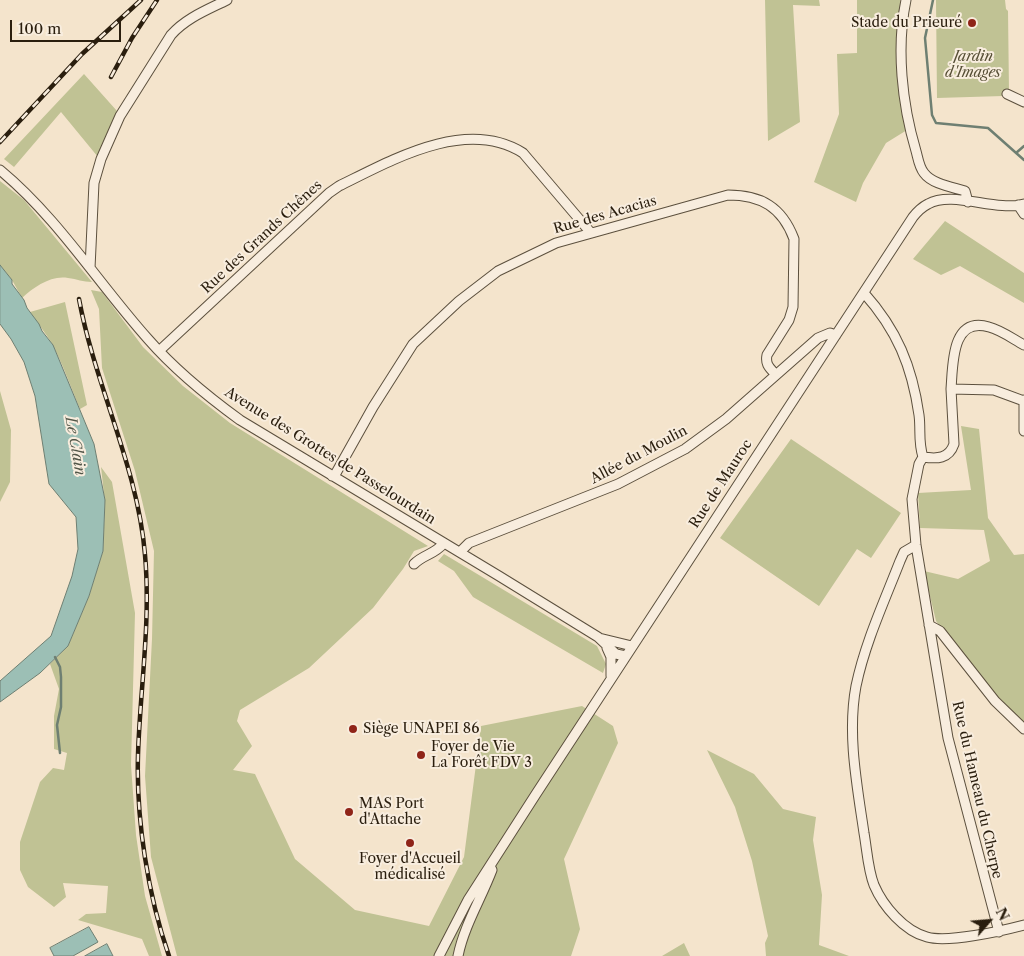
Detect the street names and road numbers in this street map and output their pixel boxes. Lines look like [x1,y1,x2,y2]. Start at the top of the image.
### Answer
street label: Rue des Grands Chênes [198,177,326,297]
street label: Rue des Acacias [551,192,659,238]
street label: Avenue des Grottes de Passelourdain [221,384,439,528]
street label: Allée du Moulin [588,422,690,488]
street label: Rue de Mauroc [686,437,756,531]
street label: Rue du Hameau du Cherpe [948,700,1006,880]

